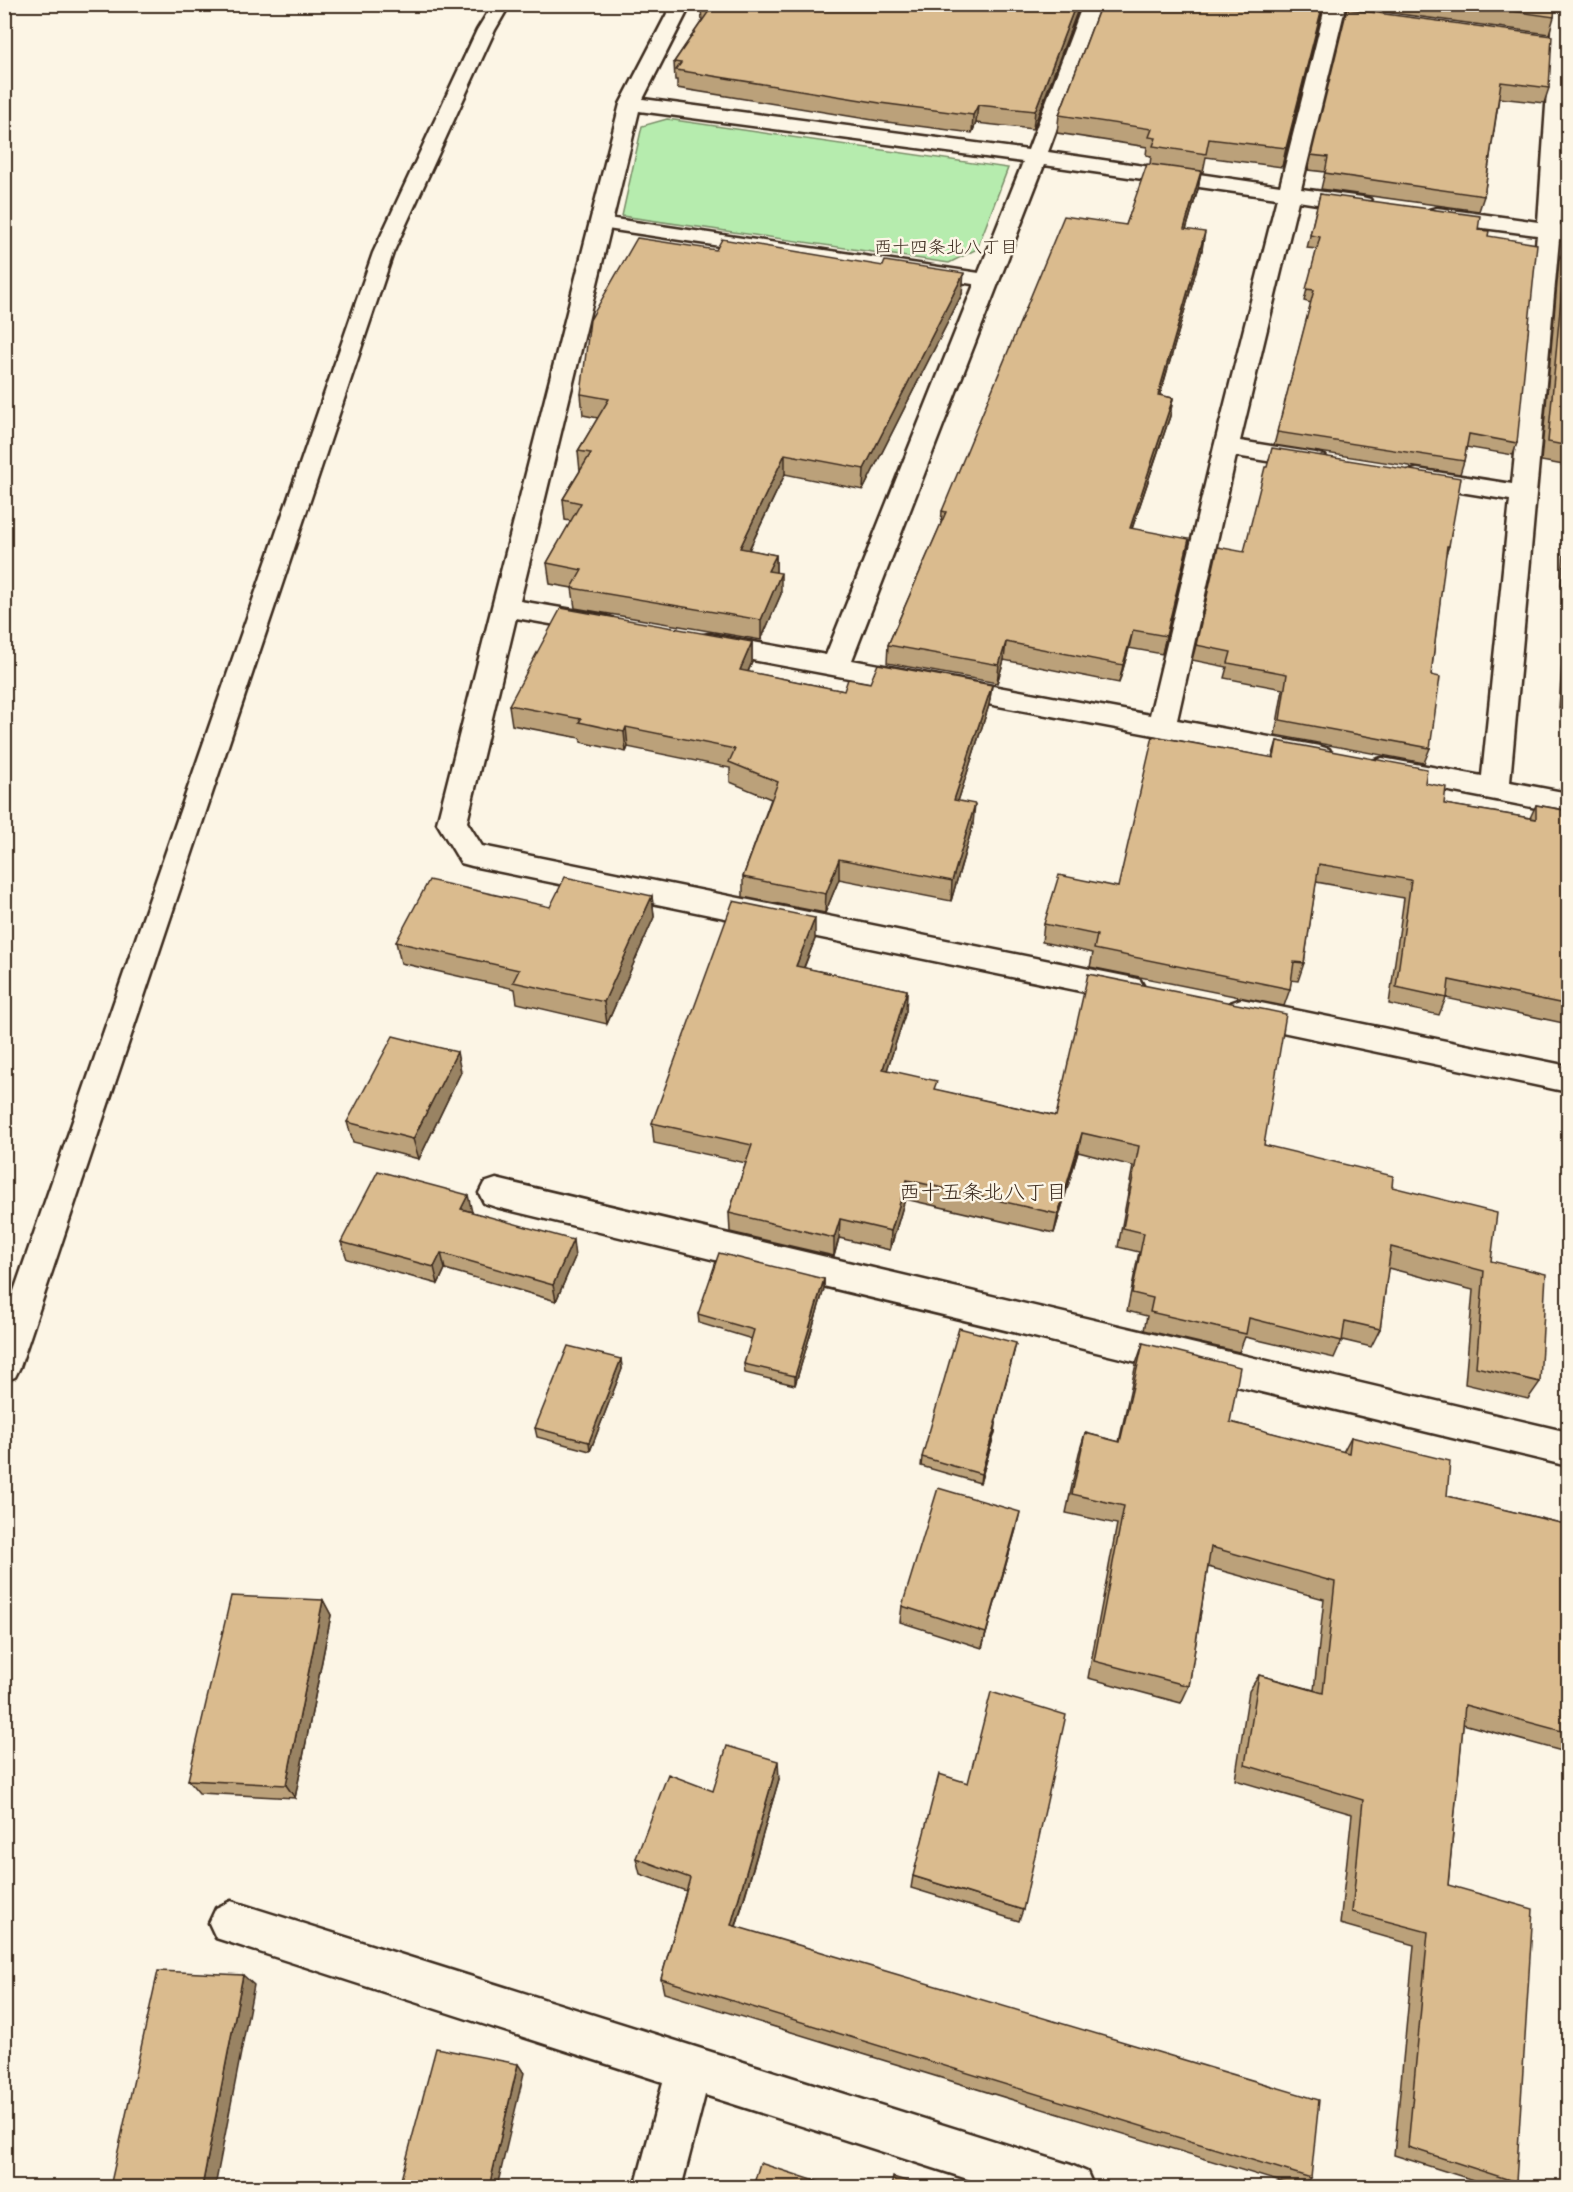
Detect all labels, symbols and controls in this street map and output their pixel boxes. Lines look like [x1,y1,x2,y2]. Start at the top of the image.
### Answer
district label: 西十四条北八丁目 [874,238,1018,260]
district label: 西十五条北八丁目 [899,1182,1067,1208]

